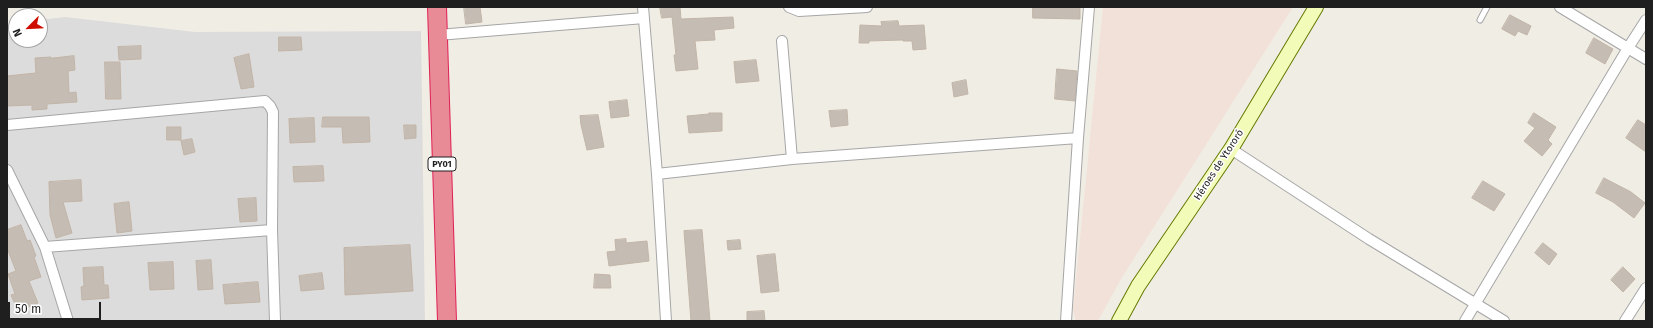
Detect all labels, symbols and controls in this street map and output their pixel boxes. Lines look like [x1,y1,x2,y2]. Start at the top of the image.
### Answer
north arrow [8,8,48,48]
text: N [10,27,25,39]
street label: Héroes de Ytororó [1192,127,1246,203]
road number: PY01 [428,157,456,171]
scale bar [10,294,103,320]
text: 50 m [15,302,41,316]

